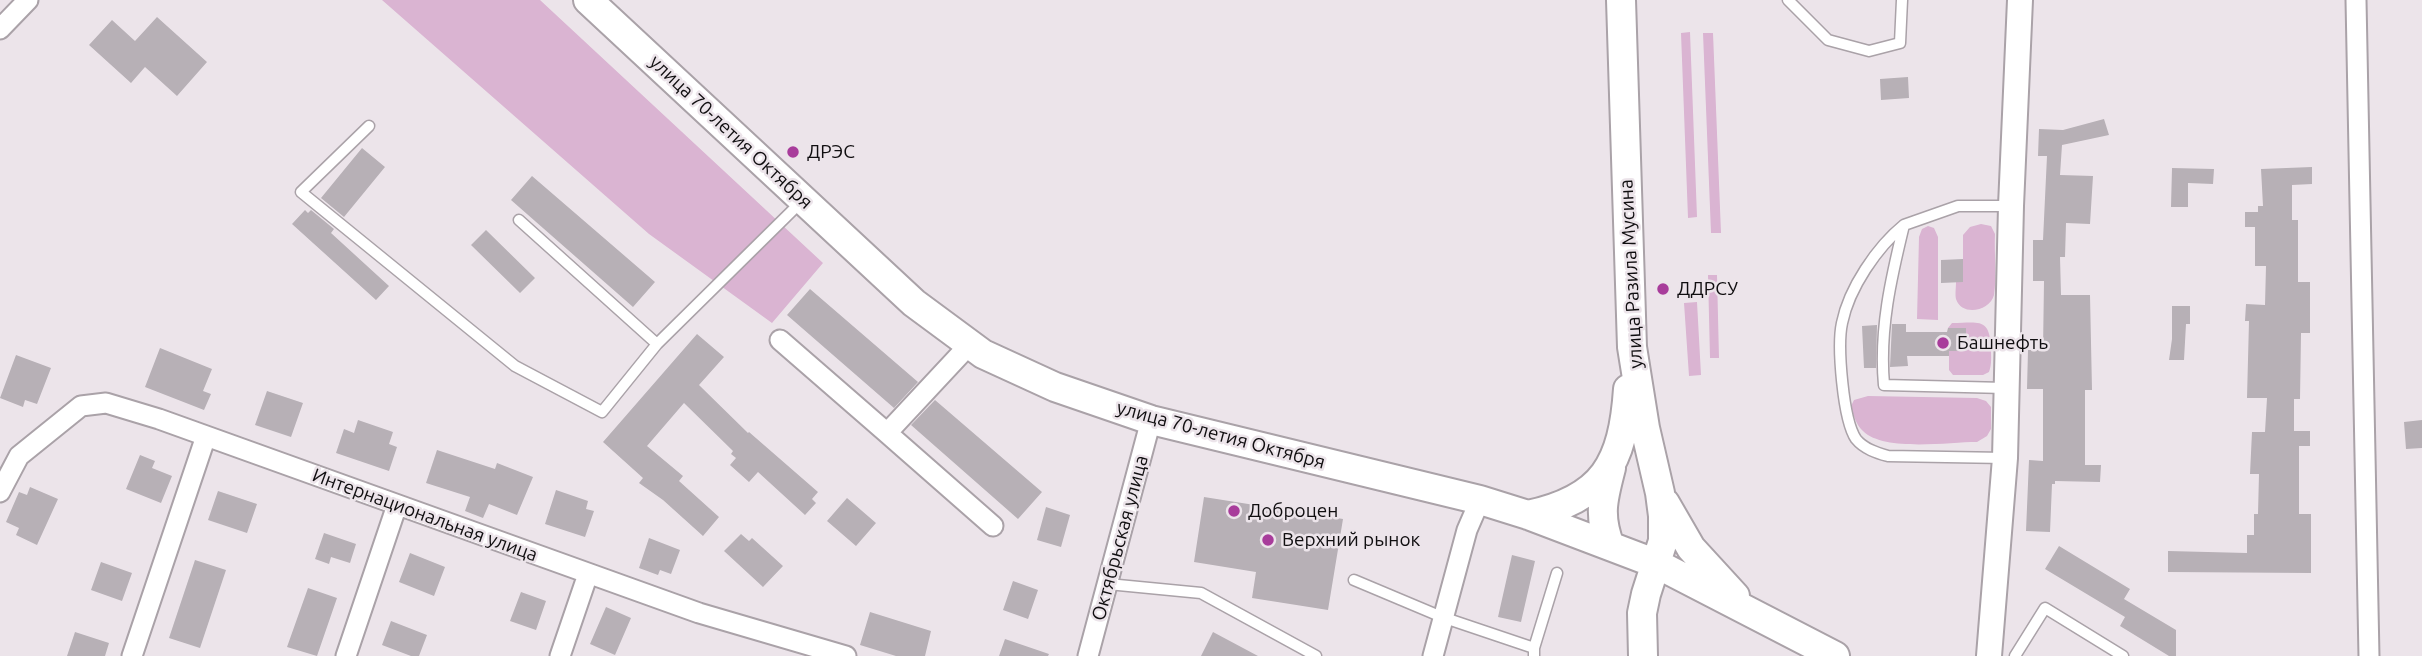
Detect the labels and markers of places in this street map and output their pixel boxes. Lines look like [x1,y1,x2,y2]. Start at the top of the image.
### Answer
place label: ДРЭС [807,141,855,163]
marker: ДРЭС [785,144,801,160]
place label: ДДРСУ [1677,278,1738,300]
marker: ДДРСУ [1655,281,1671,297]
place label: Башнефть [1957,332,2048,354]
marker: Башнефть [1935,335,1951,351]
place label: Доброцен [1248,500,1338,522]
marker: Доброцен [1226,503,1242,519]
place label: Верхний рынок [1282,529,1420,551]
marker: Верхний рынок [1260,532,1276,548]

